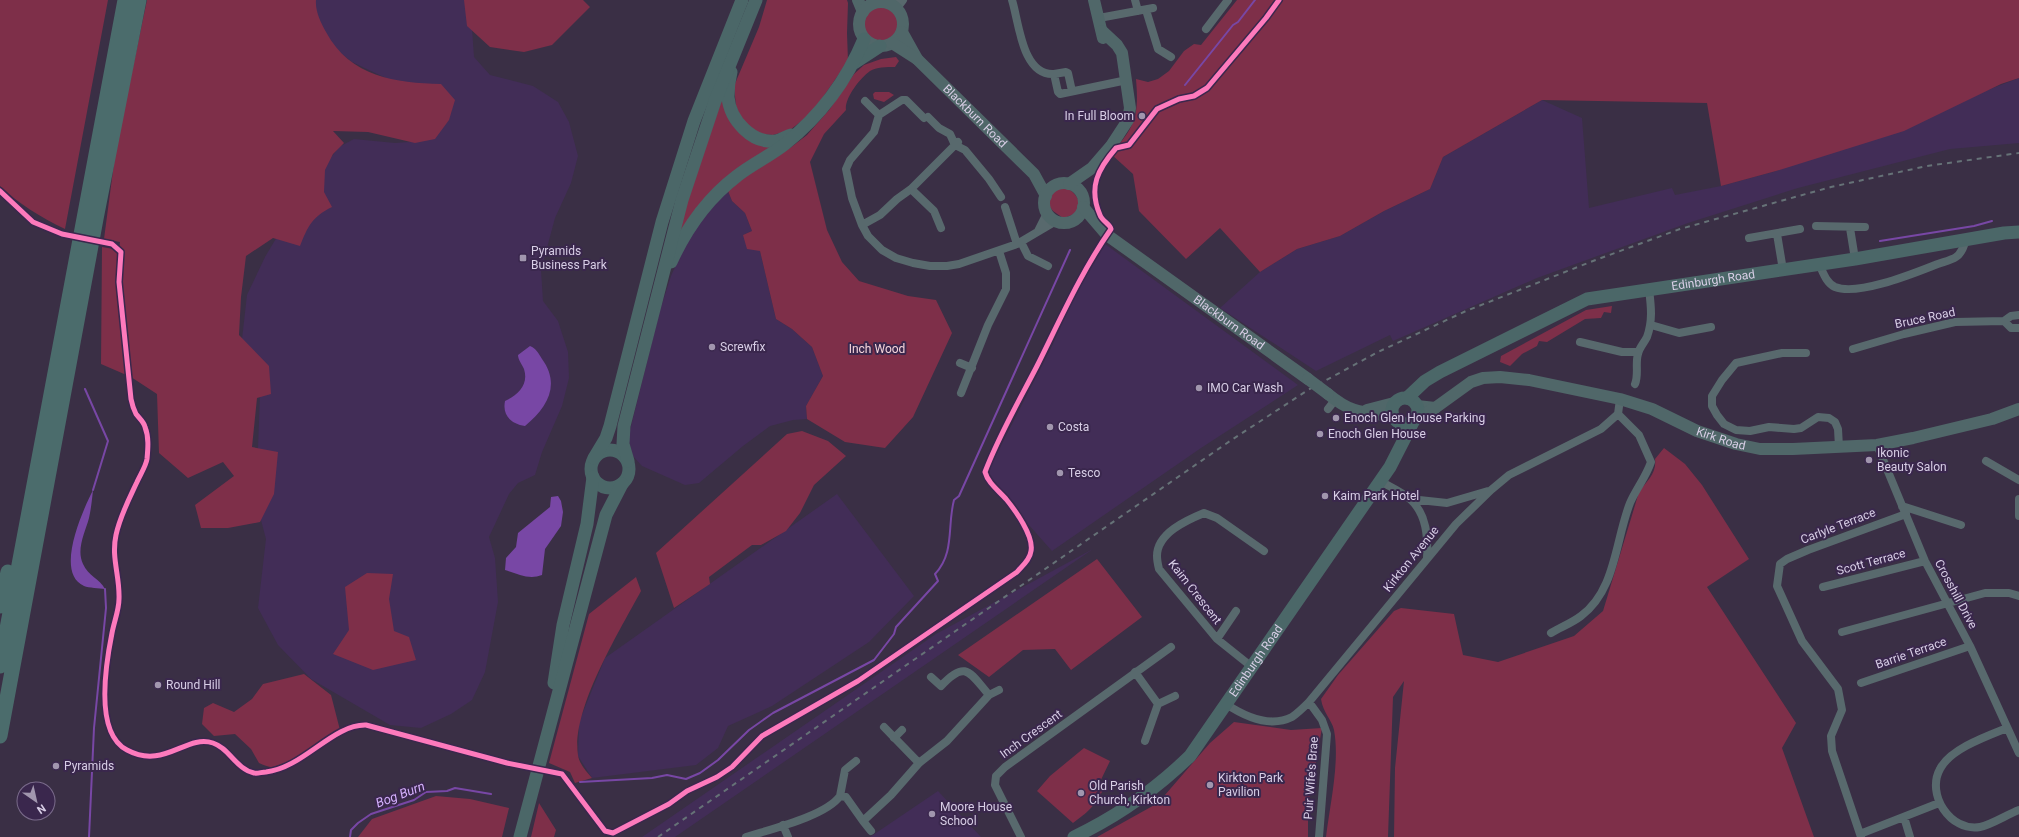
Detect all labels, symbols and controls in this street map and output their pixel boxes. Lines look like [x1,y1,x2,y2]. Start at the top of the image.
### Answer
street label: Blackburn Road [940,82,1010,150]
place label: In Full Bloom [1065,109,1134,123]
marker: In Full Bloom [1137,111,1147,121]
place label: Pyramids Business Park [531,244,608,272]
marker: Pyramids Business Park [518,253,528,263]
street label: Edinburgh Road [1670,267,1756,293]
street label: Blackburn Road [1191,292,1267,353]
street label: Bruce Road [1894,305,1956,331]
place label: Screwfix [720,340,765,354]
marker: Screwfix [707,342,717,352]
park label: Inch Wood [849,342,905,356]
place label: IMO Car Wash [1207,381,1283,395]
marker: IMO Car Wash [1194,383,1204,393]
place label: Enoch Glen House Parking [1344,411,1485,425]
marker: Enoch Glen House Parking [1331,413,1341,423]
place label: Costa [1058,420,1089,434]
marker: Costa [1045,422,1055,432]
street label: Kirk Road [1694,424,1747,453]
place label: Enoch Glen House [1328,427,1426,441]
marker: Enoch Glen House [1315,429,1325,439]
place label: Ikonic Beauty Salon [1877,446,1947,474]
marker: Ikonic Beauty Salon [1864,455,1874,465]
place label: Tesco [1068,466,1100,480]
marker: Tesco [1055,468,1065,478]
place label: Kaim Park Hotel [1333,489,1419,503]
marker: Kaim Park Hotel [1320,491,1330,501]
street label: Carlyle Terrace [1799,505,1877,547]
street label: Kirkton Avenue [1380,523,1442,595]
street label: Scott Terrace [1835,546,1907,578]
street label: Kaim Crescent [1165,557,1225,627]
street label: Crosshill Drive [1932,557,1980,631]
street label: Edinburgh Road [1226,622,1286,699]
street label: Barrie Terrace [1874,634,1948,672]
place label: Round Hill [166,678,221,692]
marker: Round Hill [153,680,163,690]
street label: Inch Crescent [997,707,1065,761]
street label: Puir Wife's Brae [1301,736,1321,820]
place label: Pyramids [64,759,114,773]
marker: Pyramids [51,761,61,771]
place label: Kirkton Park Pavilion [1218,771,1284,799]
water label: Bog Burn [374,778,427,811]
place label: Old Parish Church, Kirkton [1089,779,1170,807]
marker: Kirkton Park Pavilion [1205,780,1215,790]
north arrow [16,781,56,821]
marker: Old Parish Church, Kirkton [1076,788,1086,798]
place label: Moore House School [940,800,1012,828]
text: N [34,801,48,817]
marker: Moore House School [927,809,937,819]

